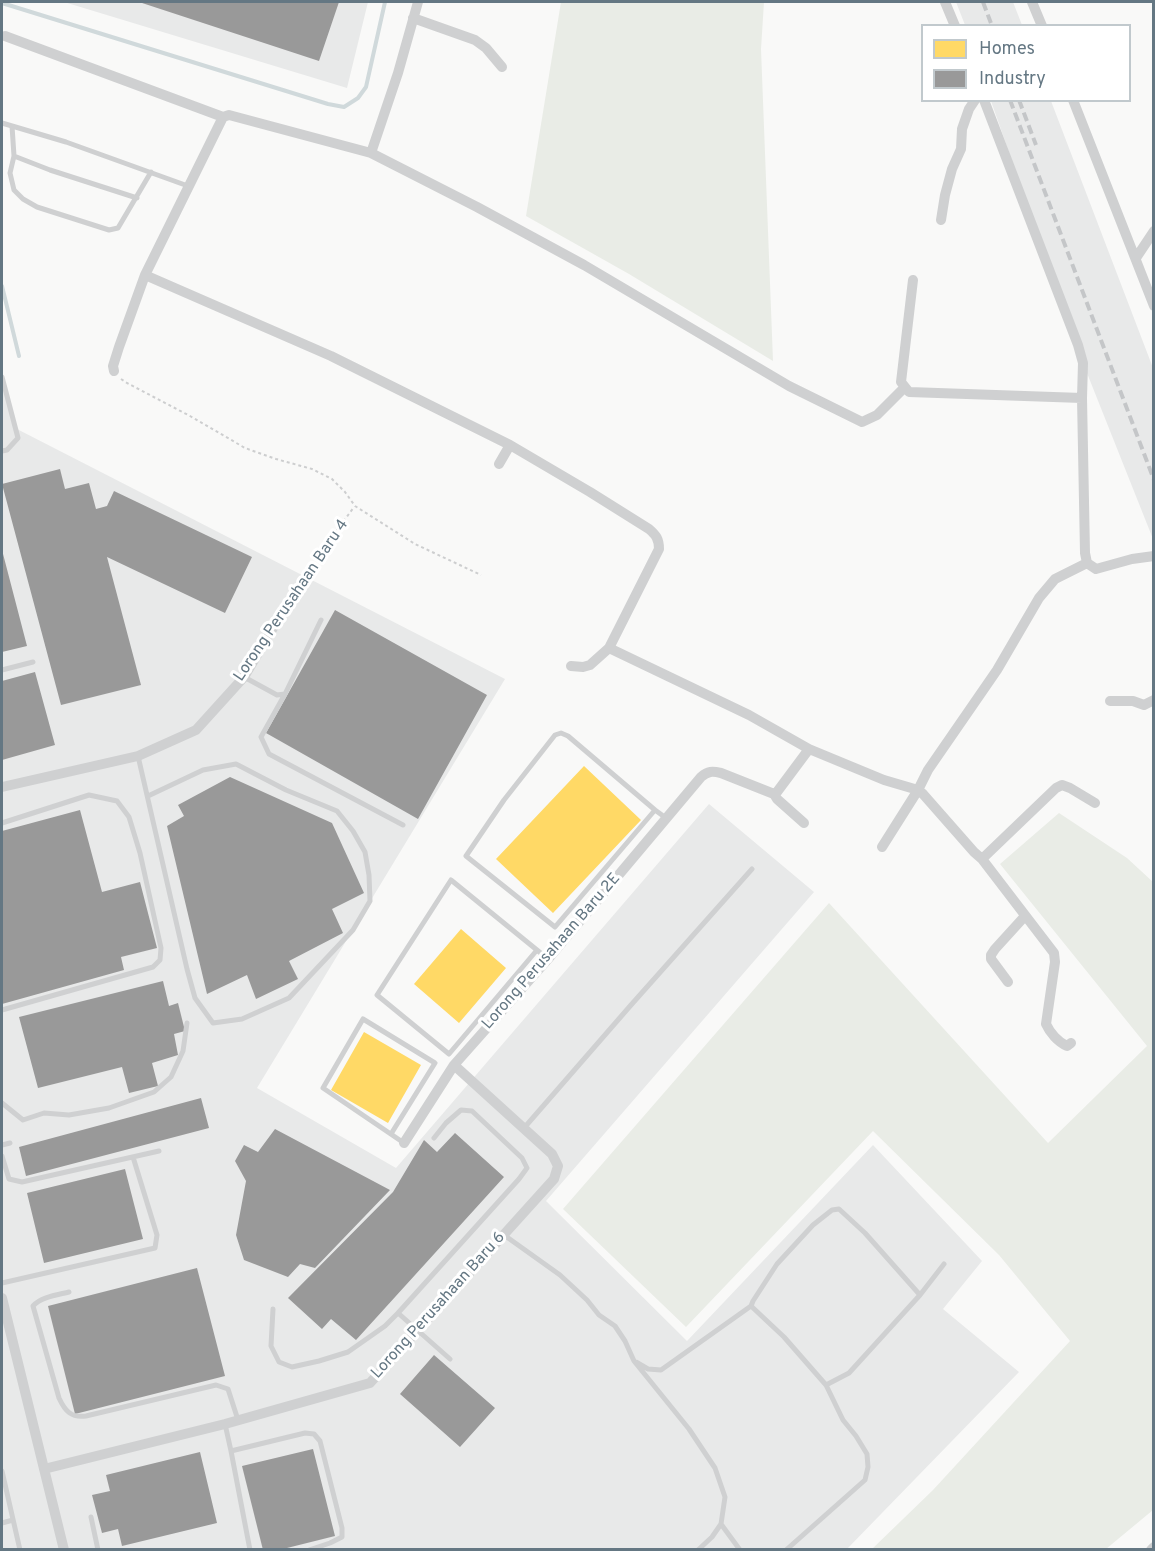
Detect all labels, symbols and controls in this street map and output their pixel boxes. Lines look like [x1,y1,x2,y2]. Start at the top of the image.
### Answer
legend [921,24,1131,102]
text: Homes [979,38,1035,61]
text: Industry [979,68,1046,91]
street label: Lorong Perusahaan Baru 4 [231,516,353,686]
street label: Lorong Perusahaan Baru 2E [479,870,625,1034]
street label: Lorong Perusahaan Baru 6 [368,1229,510,1383]

